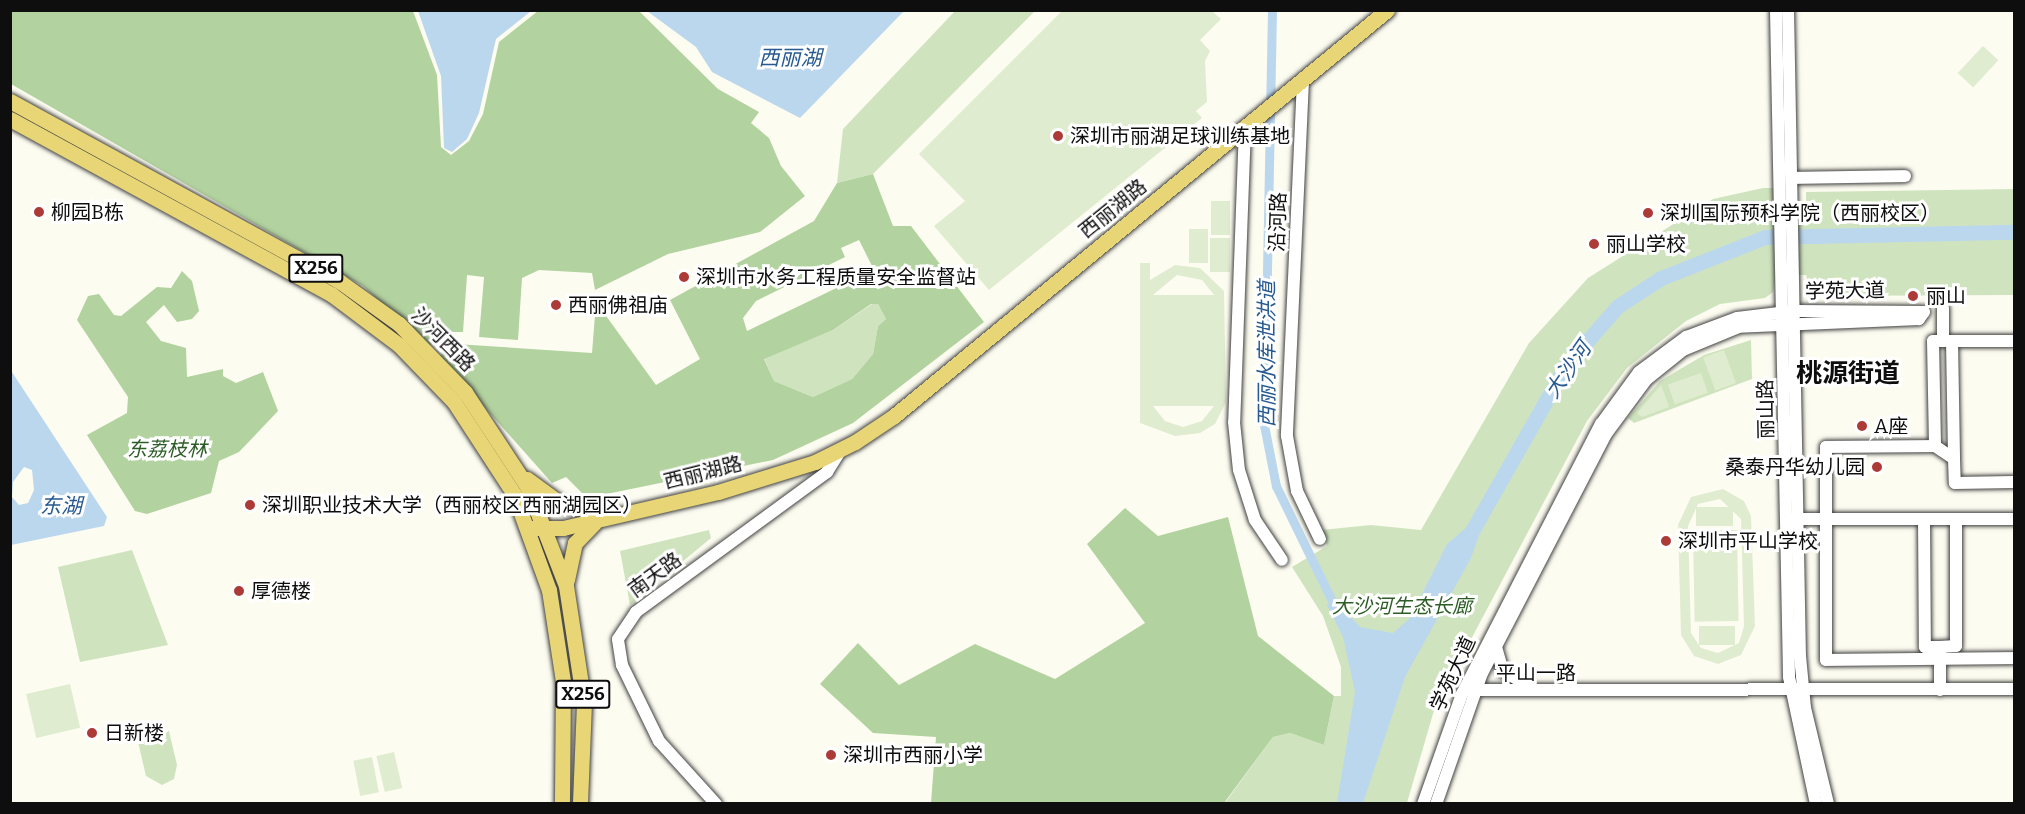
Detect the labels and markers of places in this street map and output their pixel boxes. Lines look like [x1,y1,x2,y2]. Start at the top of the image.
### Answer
place label: 深圳市丽湖足球训练基地 [1070,124,1290,148]
marker: 深圳市丽湖足球训练基地 [1051,129,1065,143]
place label: 柳园B栋 [51,200,124,224]
place label: 深圳国际预科学院（西丽校区） [1660,201,1940,225]
marker: 柳园B栋 [32,205,46,219]
marker: 深圳国际预科学院（西丽校区） [1641,206,1655,220]
place label: 丽山学校 [1606,232,1686,256]
marker: 丽山学校 [1587,237,1601,251]
place label: 深圳市水务工程质量安全监督站 [696,265,976,289]
marker: 深圳市水务工程质量安全监督站 [677,270,691,284]
place label: 丽山 [1926,284,1966,308]
marker: 丽山 [1904,287,1922,305]
place label: 西丽佛祖庙 [568,293,668,317]
marker: 西丽佛祖庙 [549,298,563,312]
place label: A座 [1874,414,1908,438]
marker: A座 [1855,419,1869,433]
place label: 桑泰丹华幼儿园 [1725,455,1865,479]
marker: 桑泰丹华幼儿园 [1870,460,1884,474]
place label: 深圳职业技术大学（西丽校区西丽湖园区） [262,493,642,517]
marker: 深圳职业技术大学（西丽校区西丽湖园区） [243,498,257,512]
place label: 深圳市平山学校 [1678,529,1818,553]
marker: 深圳市平山学校 [1659,534,1673,548]
place label: 厚德楼 [251,579,311,603]
marker: 厚德楼 [232,584,246,598]
place label: 日新楼 [104,721,164,745]
marker: 日新楼 [85,726,99,740]
place label: 深圳市西丽小学 [843,743,983,767]
marker: 深圳市西丽小学 [824,748,838,762]

